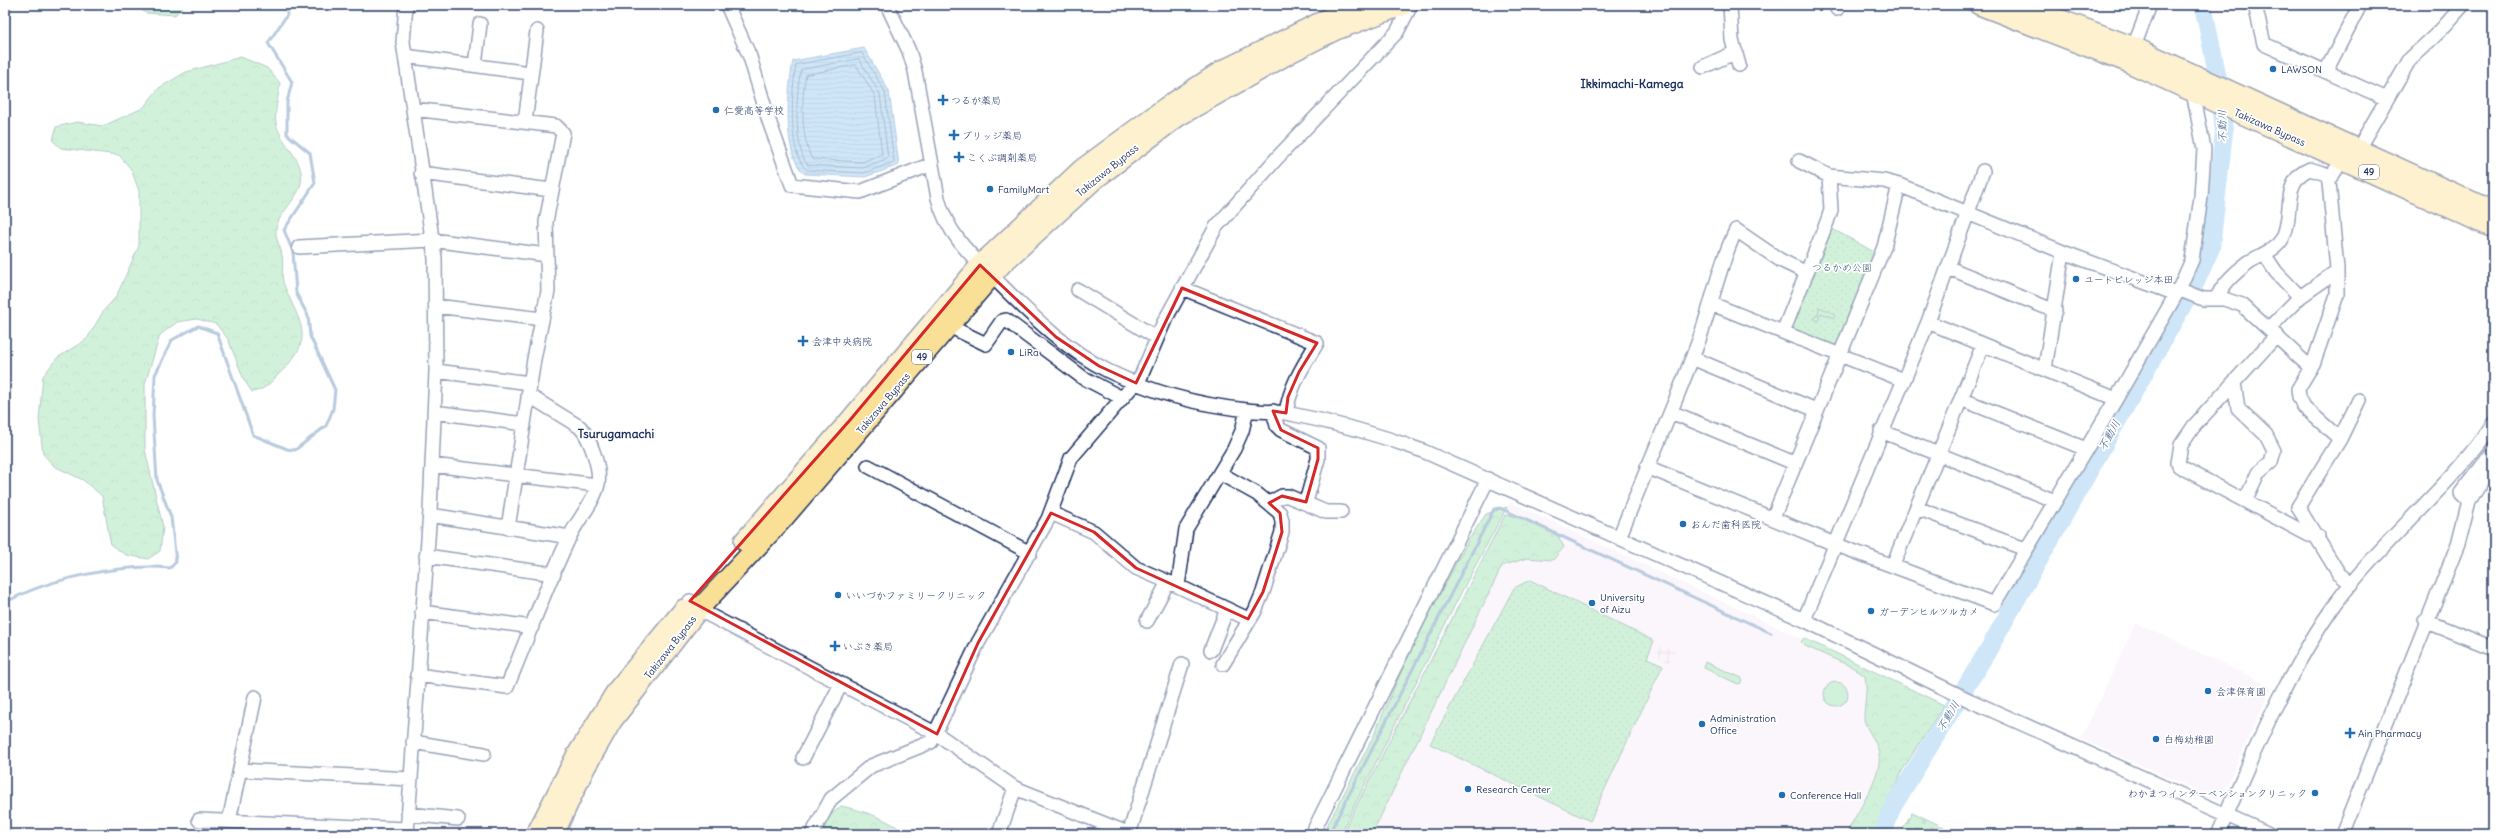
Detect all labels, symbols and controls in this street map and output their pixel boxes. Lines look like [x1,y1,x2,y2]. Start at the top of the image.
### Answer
place label: LAWSON [2281,63,2322,76]
marker: LAWSON [2268,64,2278,74]
district label: Ikkimachi-Kamega [1580,76,1684,92]
place label: つるが薬局 [951,94,1001,107]
marker: つるが薬局 [938,95,948,105]
place label: 仁愛高等学校 [724,104,784,117]
marker: 仁愛高等学校 [711,105,721,115]
street label: Takizawa Bypass [2232,106,2308,149]
water label: 不動川 [2215,109,2229,143]
place label: ブリッジ薬局 [962,129,1022,142]
marker: ブリッジ薬局 [949,130,959,140]
street label: Takizawa Bypass [1073,141,1142,200]
place label: こくぶ調剤薬局 [967,151,1037,164]
marker: こくぶ調剤薬局 [954,152,964,162]
road number: 49 [2359,165,2379,179]
place label: FamilyMart [998,183,1050,196]
marker: FamilyMart [985,184,995,194]
park label: つるかめ公園 [1812,261,1872,274]
place label: ユートビレッジ本田 [2084,273,2174,286]
marker: ユートビレッジ本田 [2071,274,2081,284]
marker: 会津中央病院 [797,335,809,347]
place label: 会津中央病院 [812,335,872,348]
place label: LiRa [1019,346,1039,359]
marker: LiRa [1006,347,1016,357]
road number: 49 [912,350,932,364]
street label: Takizawa Bypass [854,369,913,437]
water label: 不動川 [2095,417,2123,453]
district label: Tsurugamachi [578,426,654,442]
place label: おんだ歯科医院 [1691,518,1761,531]
marker: おんだ歯科医院 [1678,519,1688,529]
place label: いいづかファミリークリニック [846,589,986,602]
marker: いいづかファミリークリニック [833,590,843,600]
place label: University of Aizu [1600,591,1645,616]
marker: University of Aizu [1587,598,1597,608]
place label: ガーデンヒルツルカメ [1879,605,1978,618]
marker: ガーデンヒルツルカメ [1866,606,1876,616]
street label: Takizawa Bypass [642,613,699,682]
place label: いぶき薬局 [843,640,893,653]
marker: いぶき薬局 [830,641,840,651]
place label: 会津保育園 [2216,685,2266,698]
marker: 会津保育園 [2203,686,2213,696]
water label: 不動川 [1934,698,1962,734]
place label: Administration Office [1710,712,1776,737]
marker: Administration Office [1697,719,1707,729]
place label: Ain Pharmacy [2358,727,2422,740]
marker: Ain Pharmacy [2345,728,2355,738]
place label: 白梅幼稚園 [2164,733,2214,746]
marker: 白梅幼稚園 [2151,734,2161,744]
place label: Research Center [1476,783,1551,796]
marker: Research Center [1463,784,1473,794]
place label: わかまつインターベンションクリニック [2128,787,2307,800]
marker: わかまつインターベンションクリニック [2310,788,2320,798]
place label: Conference Hall [1790,789,1861,802]
marker: Conference Hall [1777,790,1787,800]

